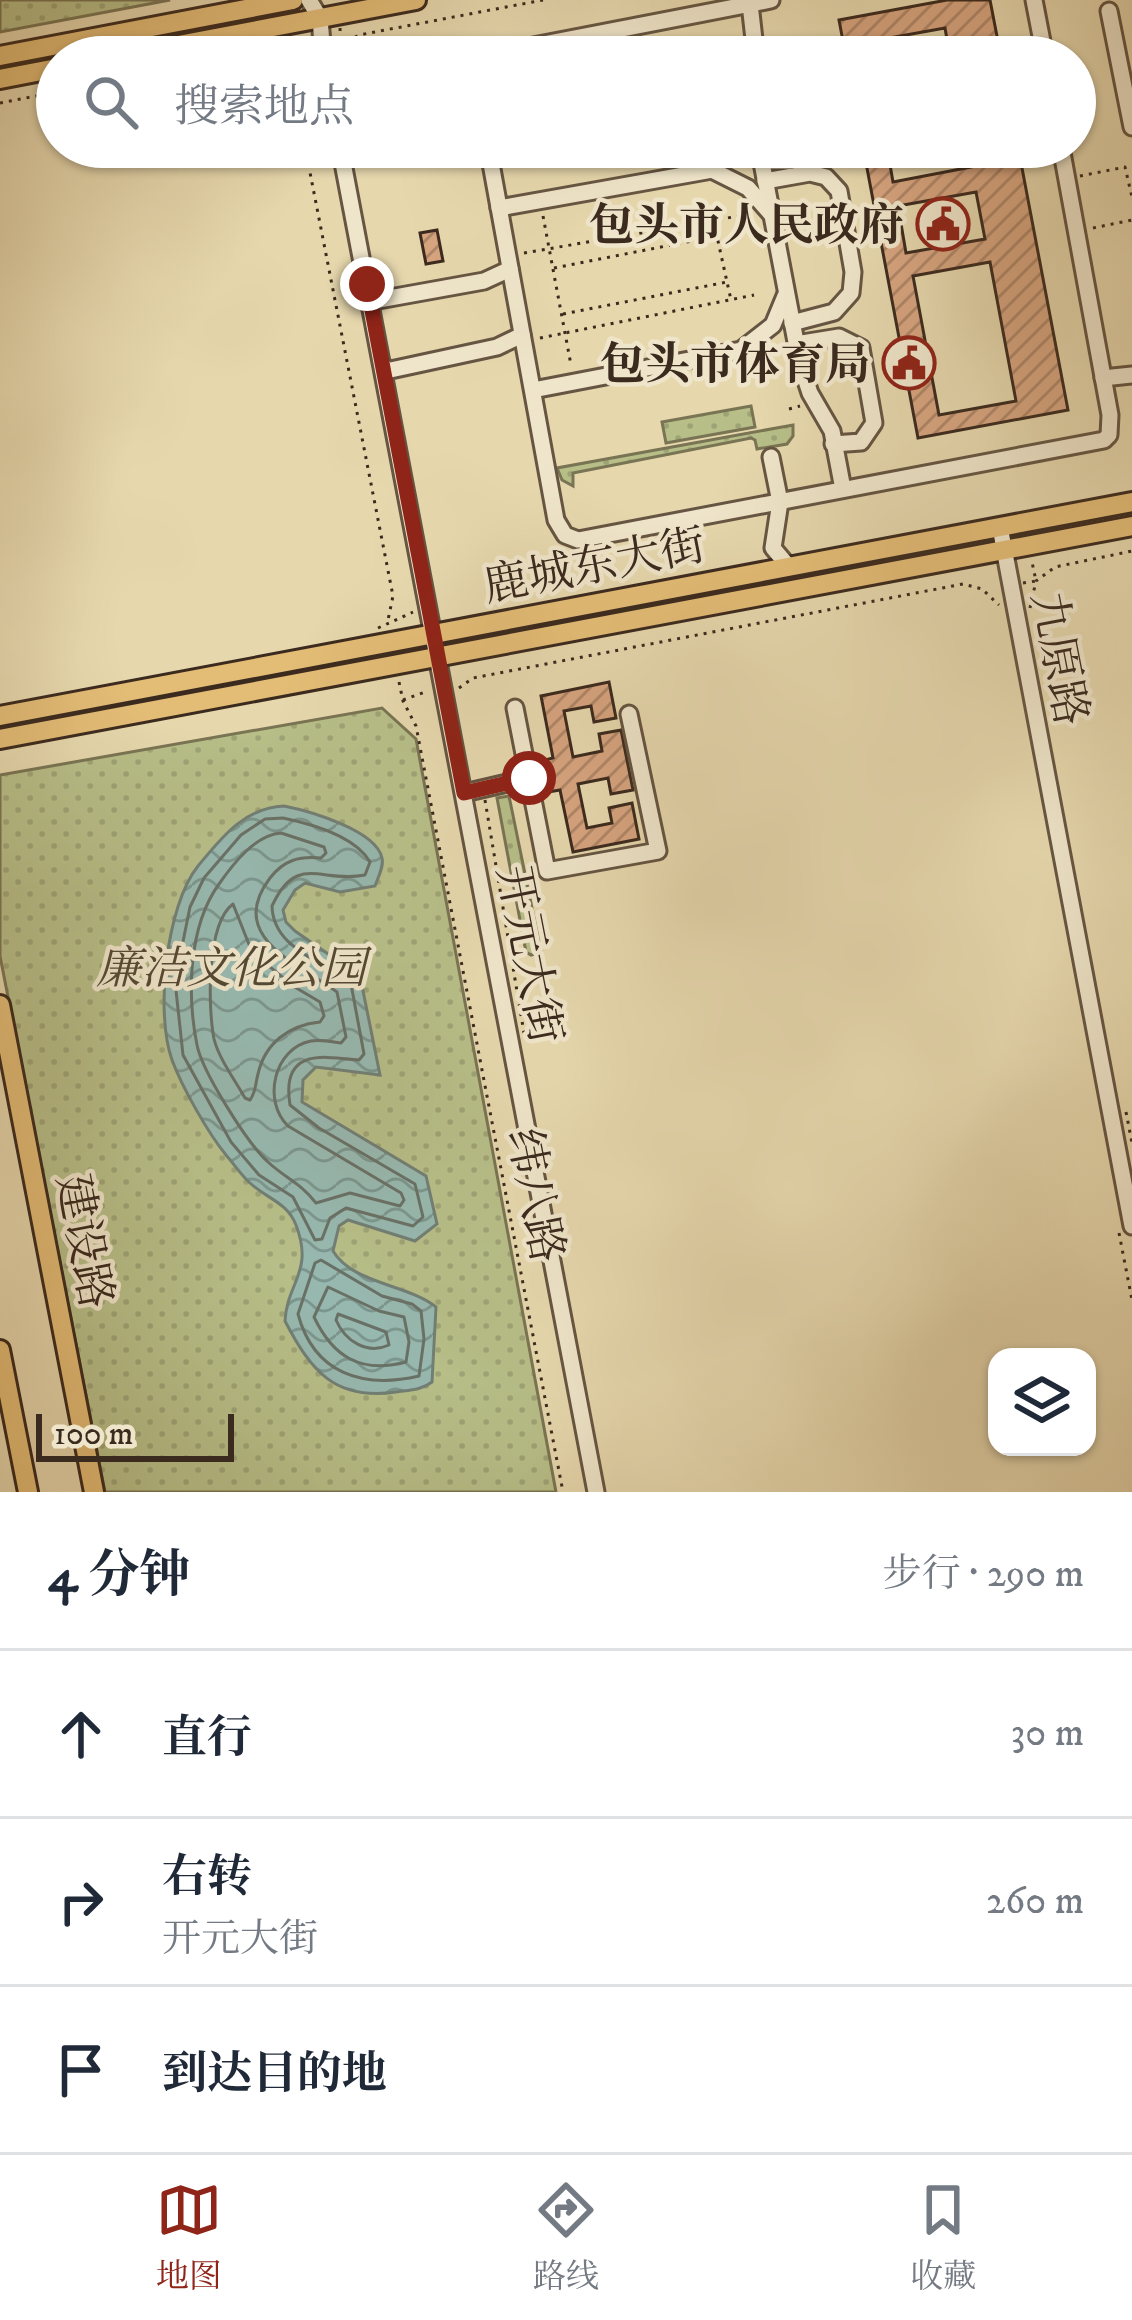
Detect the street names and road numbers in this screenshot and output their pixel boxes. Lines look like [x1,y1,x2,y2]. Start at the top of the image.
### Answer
street label: 鹿城东大街 [479,518,710,616]
street label: 九原路 [1018,587,1098,730]
street label: 开元大街 [483,861,573,1048]
street label: 纬八路 [494,1124,574,1267]
street label: 建设路 [43,1170,123,1313]

